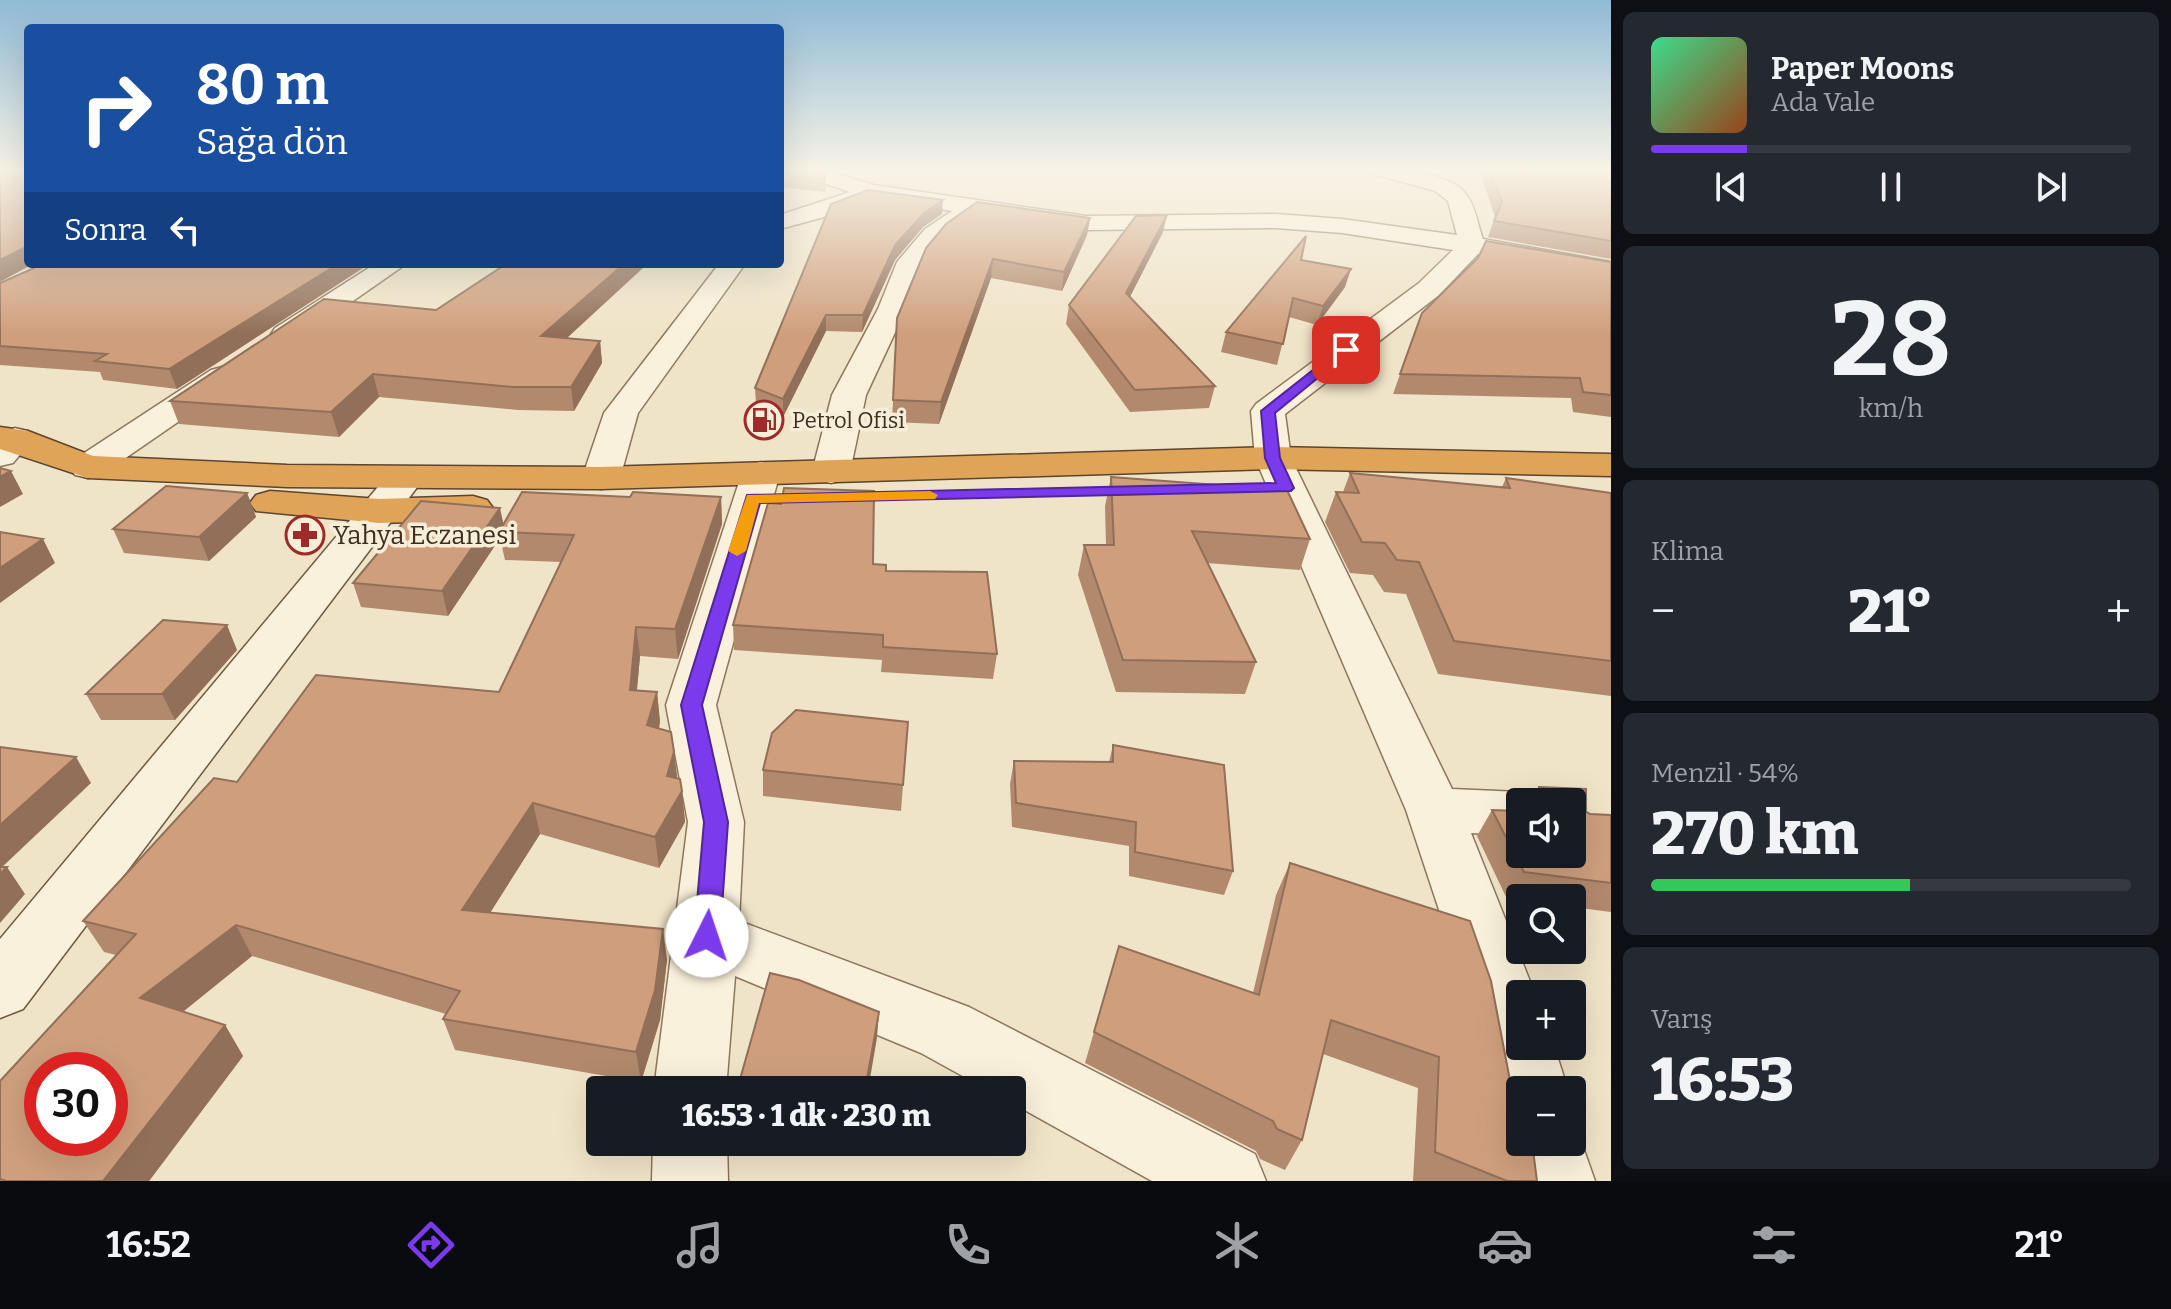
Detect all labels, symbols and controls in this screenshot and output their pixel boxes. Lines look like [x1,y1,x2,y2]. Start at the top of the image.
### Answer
text: Paper Moons [1771,51,1954,87]
text: 80 m [196,52,329,119]
icon: right [64,56,168,160]
text: Ada Vale [1771,87,1875,118]
text: Sağa dön [196,120,348,164]
icon: previous [1709,165,1753,209]
icon: pause [1869,165,1913,209]
icon: next [2029,165,2073,209]
icon: left [163,208,207,252]
text: Sonra [64,212,147,248]
text: 28 [1830,278,1952,403]
pin [1312,316,1380,384]
icon: arrive [1324,328,1368,372]
text: km/h [1859,393,1923,424]
fuel station icon: Petrol Ofisi [743,399,785,441]
place label: Petrol Ofisi [792,407,905,434]
pharmacy icon: Yahya Eczanesi [284,514,326,556]
place label: Yahya Eczanesi [333,520,517,551]
text: Klima [1651,536,1724,567]
text: 21° [1848,576,1933,648]
text: − [1651,585,1675,638]
text: + [2106,585,2131,638]
text: Menzil · 54% [1651,758,1799,789]
map controls [1506,788,1586,1156]
button: sound [1506,788,1586,868]
text: 270 km [1651,798,1859,870]
button: search [1506,884,1586,964]
position arrow [665,894,749,978]
button: + [1506,980,1586,1060]
text: Varış [1651,1004,1713,1035]
text: 16:53 [1651,1044,1794,1116]
speed limit sign: 30 [24,1052,128,1156]
button: − [1506,1076,1586,1156]
text: 16:53 · 1 dk · 230 m [682,1098,930,1134]
icon: directions [403,1217,459,1273]
icon: music [672,1217,728,1273]
icon: phone [940,1217,996,1273]
icon: climate [1209,1217,1265,1273]
icon: car [1477,1217,1533,1273]
icon: filters [1746,1217,1802,1273]
text: 16:52 [106,1223,191,1267]
text: 21° [2014,1223,2065,1267]

